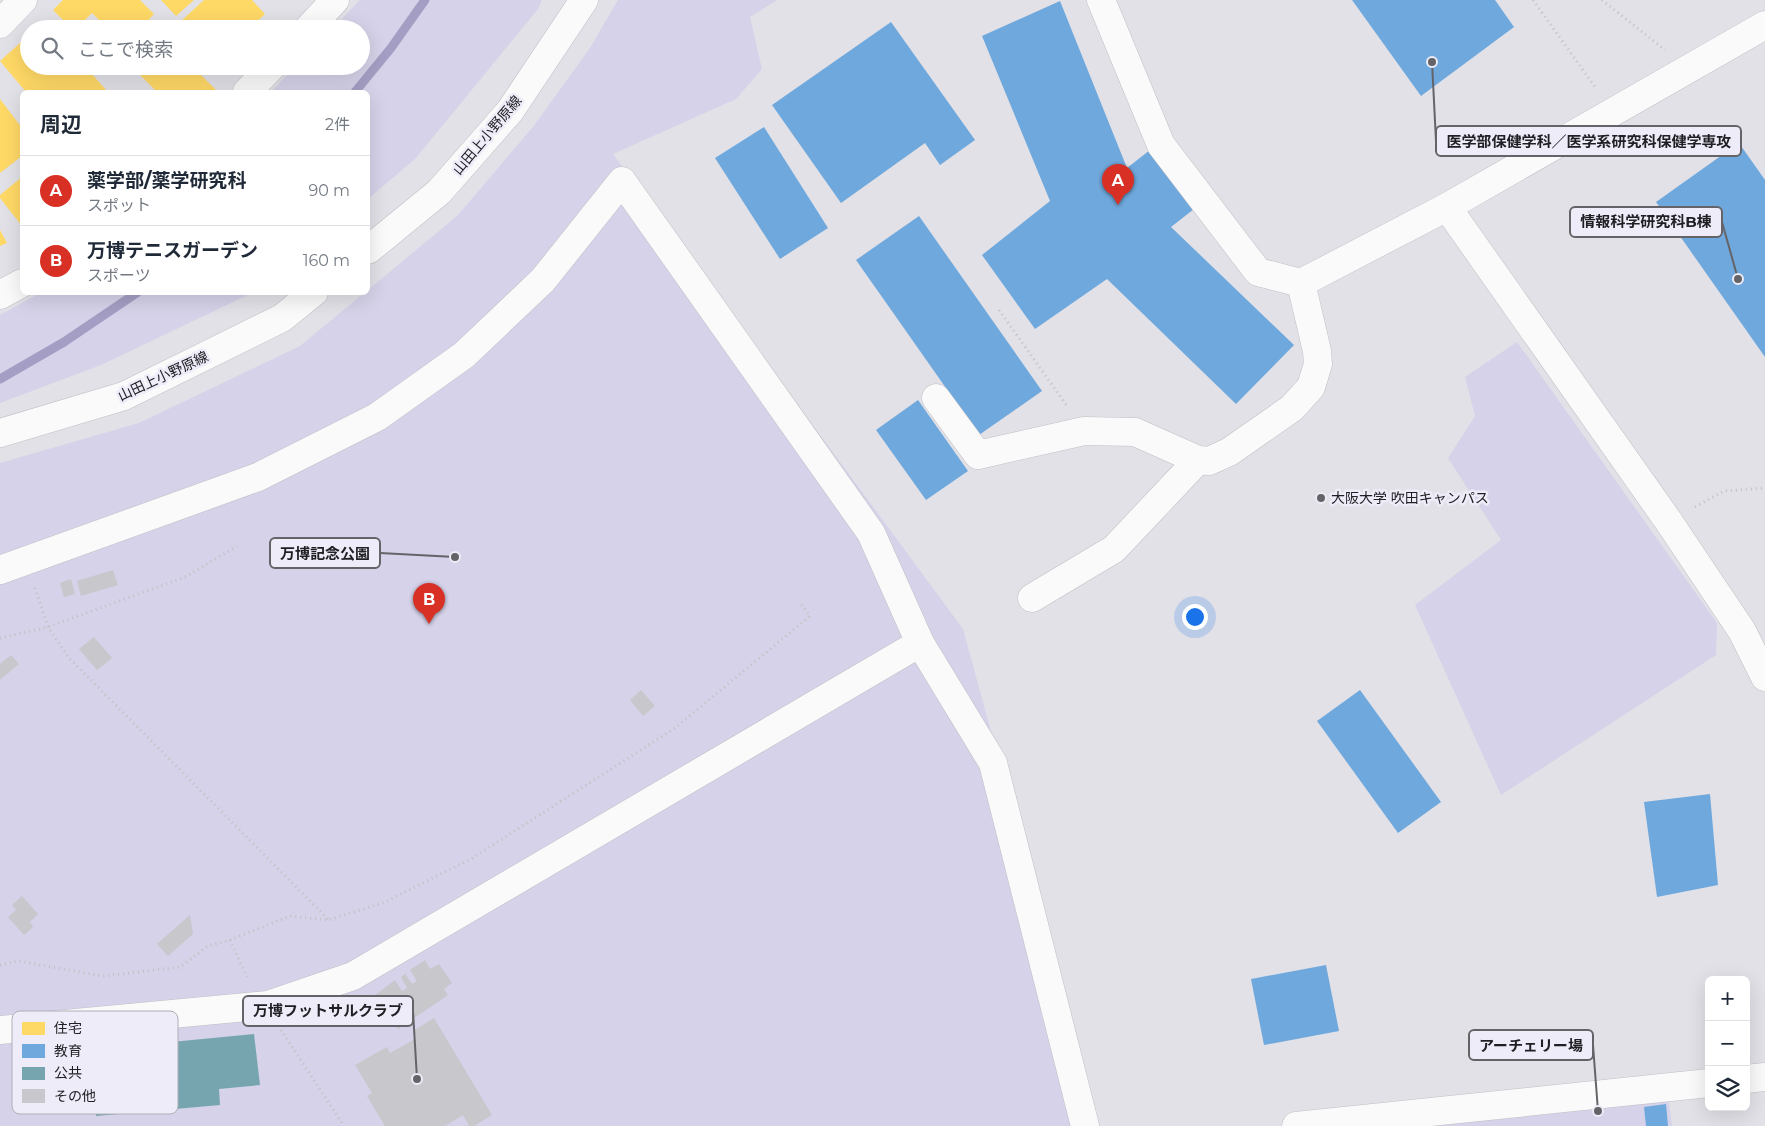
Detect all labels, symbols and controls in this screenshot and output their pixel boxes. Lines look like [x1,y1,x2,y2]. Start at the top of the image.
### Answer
search box [20,20,370,75]
icon: search [38,34,66,62]
text: ここで検索 [78,38,173,61]
street label: 山田上小野原線 [449,92,525,178]
text: 周辺 [40,112,82,137]
text: 2件 [325,115,350,134]
callout: 医学部保健学科／医学系研究科保健学専攻 [1436,126,1741,156]
text: 医学部保健学科／医学系研究科保健学専攻 [1446,132,1732,151]
pin: A [1102,164,1134,205]
text: 薬学部/薬学研究科 [87,169,246,192]
text: A [50,181,62,200]
text: 90 m [308,181,350,200]
text: スポット [87,196,151,215]
callout: 情報科学研究科B棟 [1570,207,1722,237]
text: 情報科学研究科B棟 [1580,212,1712,231]
text: 万博テニスガーデン [87,239,258,262]
text: B [50,251,62,270]
text: 160 m [303,251,350,270]
text: スポーツ [87,266,151,285]
street label: 山田上小野原線 [115,347,211,405]
place label: 大阪大学 吹田キャンパス [1331,489,1489,507]
marker: 大阪大学 吹田キャンパス [1315,492,1327,504]
callout: 万博記念公園 [270,538,380,568]
text: 万博記念公園 [280,544,370,563]
pin: B [413,583,445,624]
your location [1182,604,1208,630]
map controls [1705,976,1750,1111]
button: + [1705,976,1750,1021]
callout: 万博フットサルクラブ [243,996,413,1026]
text: 万博フットサルクラブ [253,1001,403,1020]
legend [12,1011,178,1114]
text: 住宅 [54,1019,82,1037]
button: − [1705,1021,1750,1066]
callout: アーチェリー場 [1469,1030,1593,1060]
text: アーチェリー場 [1479,1036,1583,1055]
text: 教育 [54,1042,82,1060]
text: 公共 [54,1064,82,1082]
button: layers [1705,1066,1750,1111]
text: その他 [54,1087,96,1105]

